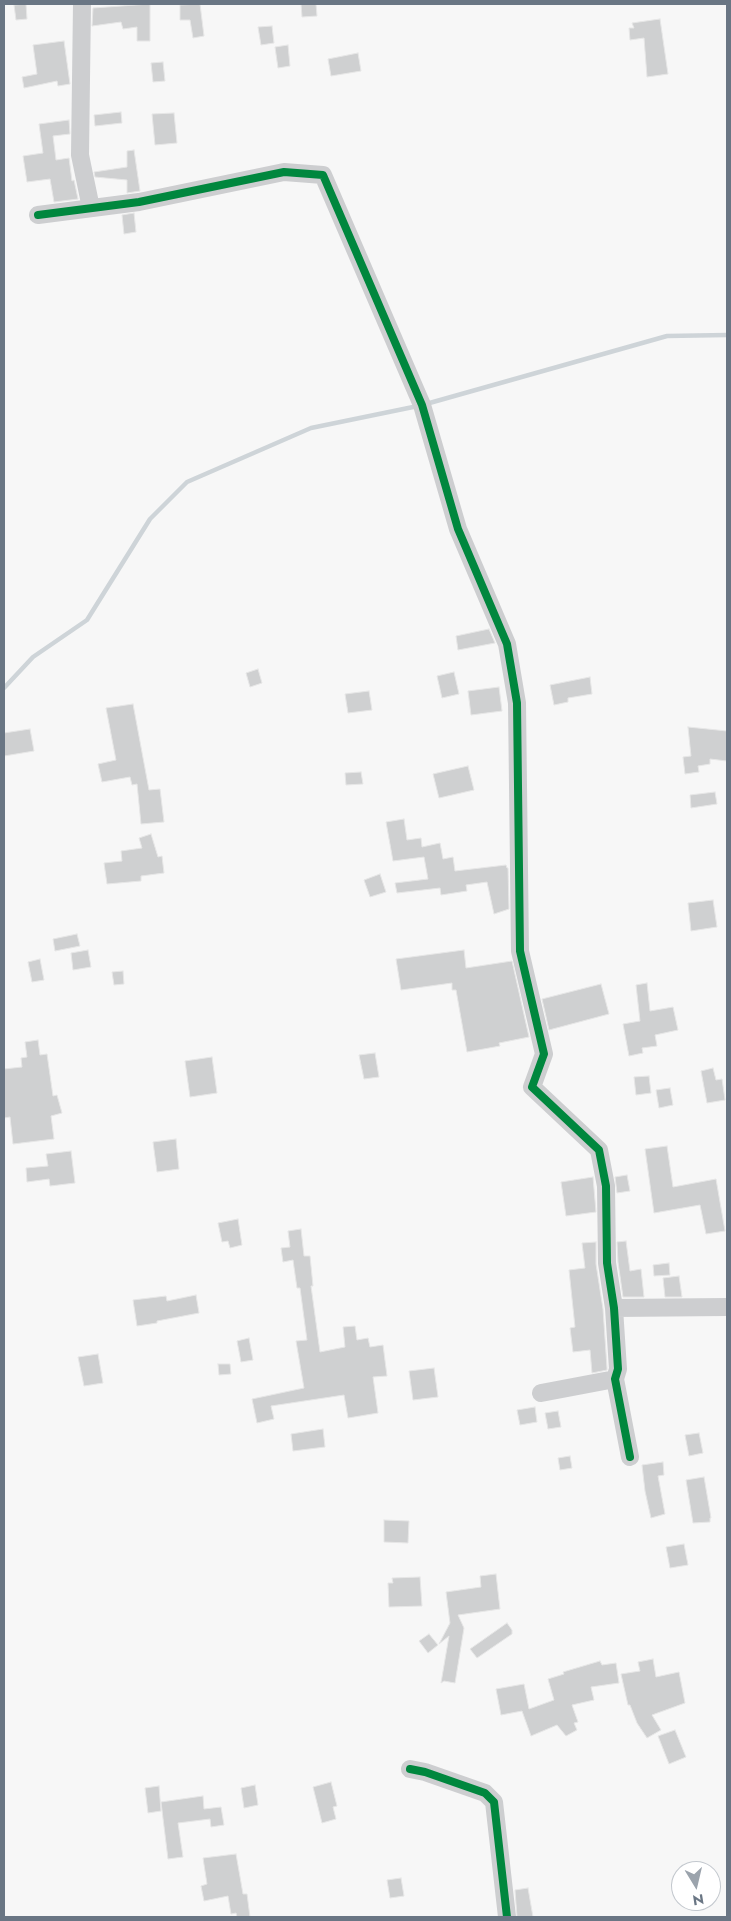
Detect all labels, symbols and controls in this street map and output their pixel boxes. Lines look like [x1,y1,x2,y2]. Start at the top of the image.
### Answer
north arrow [671,1861,721,1911]
text: N [691,1889,705,1911]

